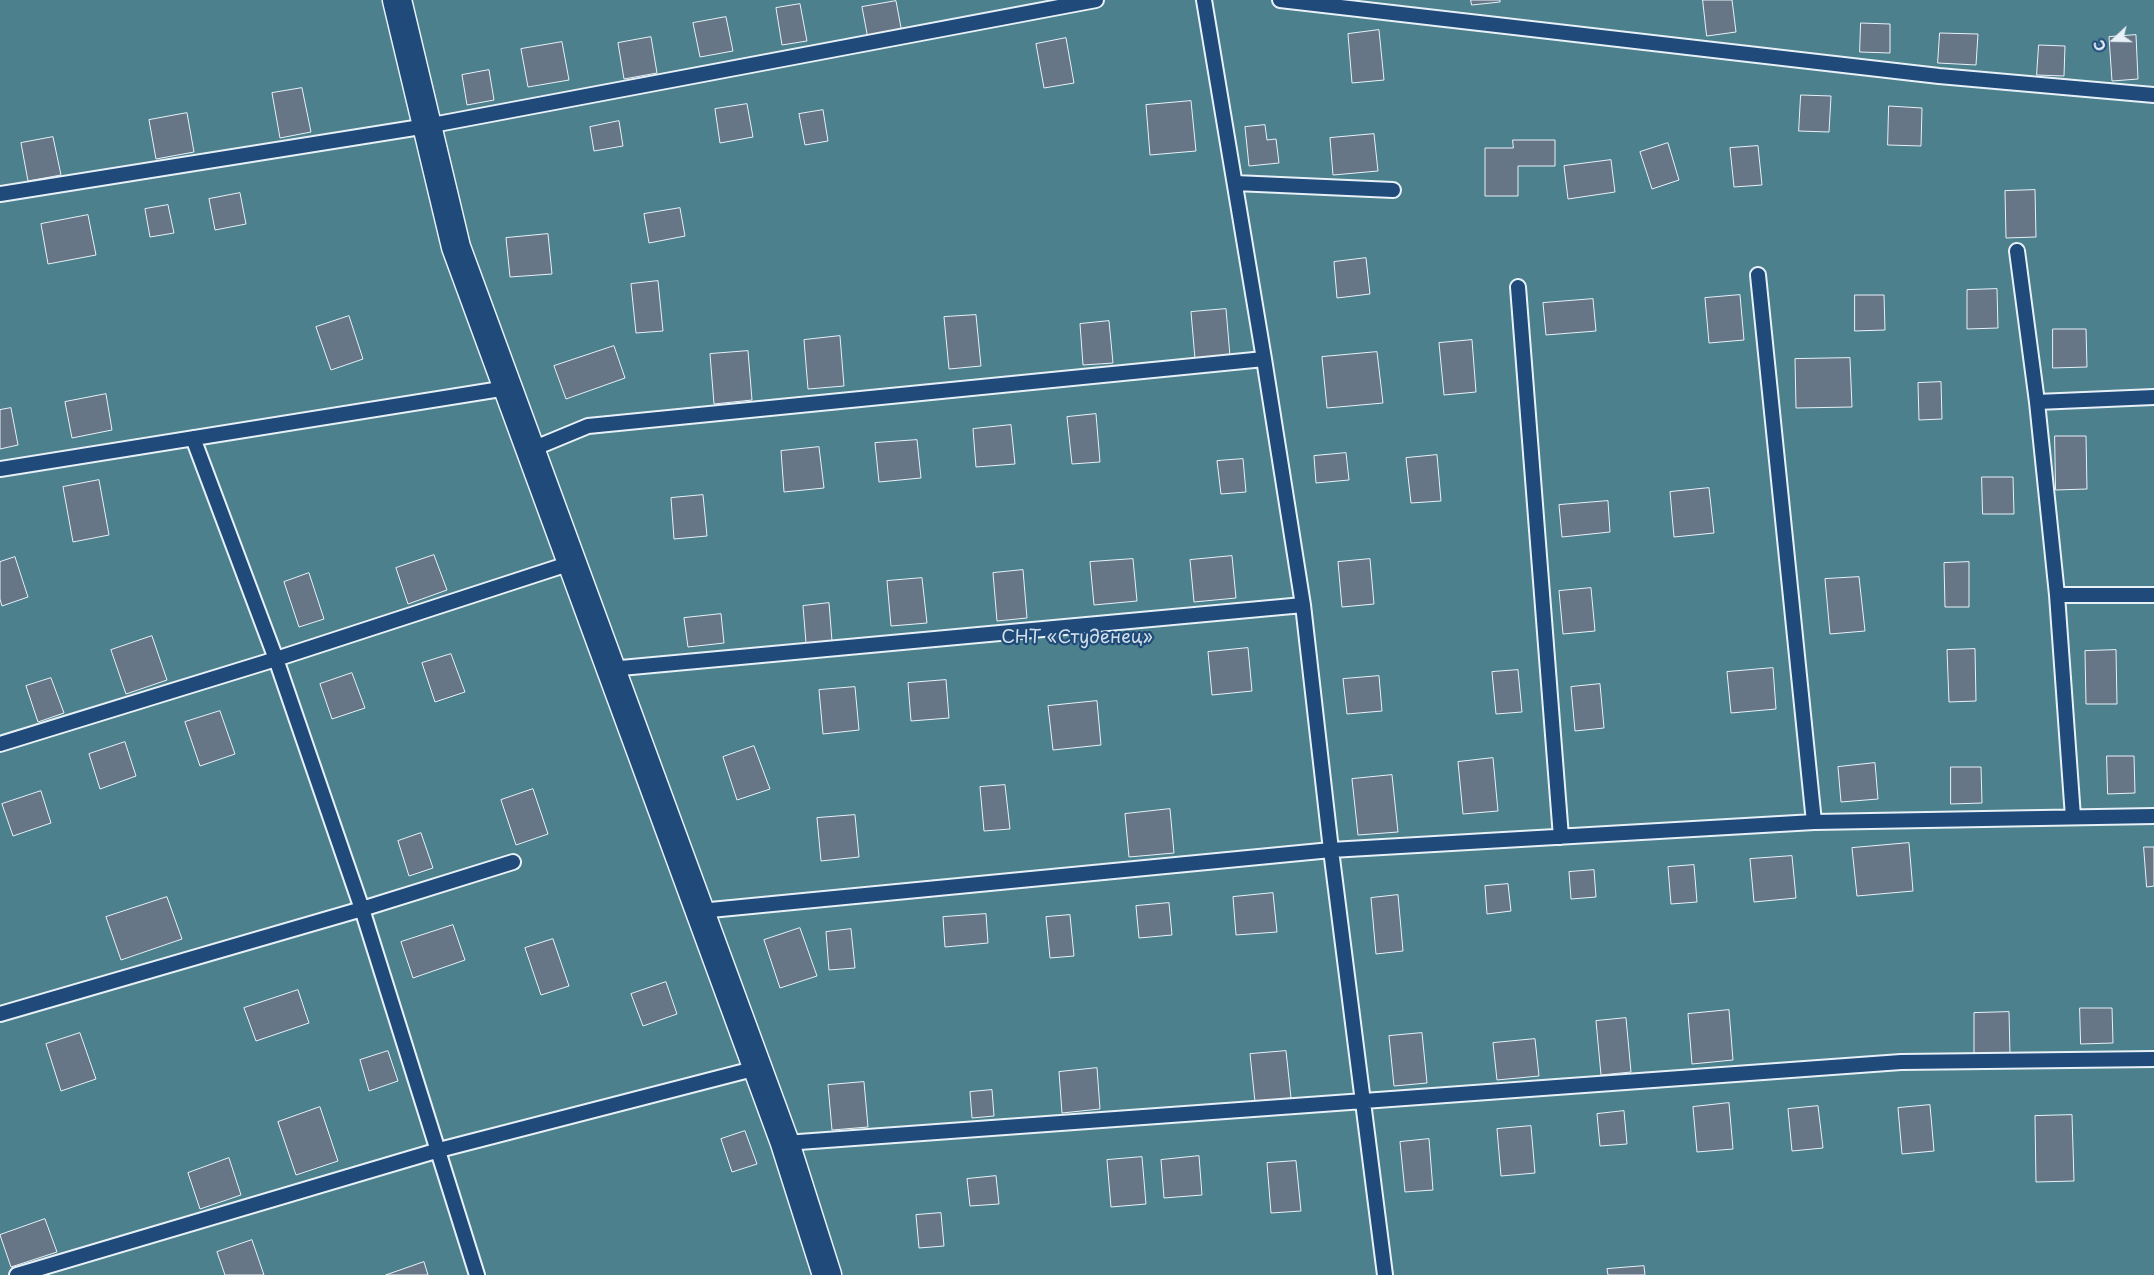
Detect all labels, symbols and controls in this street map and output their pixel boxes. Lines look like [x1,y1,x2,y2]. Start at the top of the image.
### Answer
north arrow [2089,15,2139,65]
text: С [2088,37,2111,54]
park label: СНТ «Студенец» [1001,627,1153,649]

